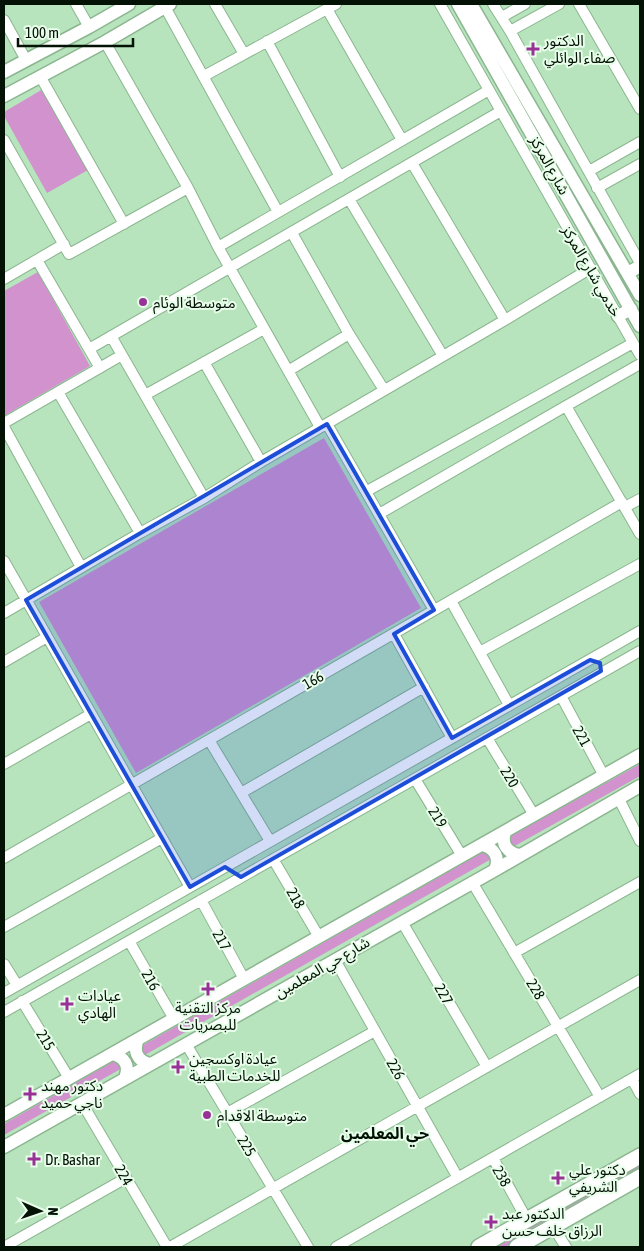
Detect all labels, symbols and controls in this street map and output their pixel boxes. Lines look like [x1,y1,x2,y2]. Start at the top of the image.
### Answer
scale bar [18,15,132,47]
text: 100 m [25,24,59,41]
place label: الدكتور صفاء الوائلي [543,32,615,69]
marker: الدكتور صفاء الوائلي [526,42,540,56]
street label: شارع المركز [523,132,573,200]
street label: خدمي شارع المركز [555,221,625,322]
place label: متوسطة الوئام [153,294,236,314]
marker: متوسطة الوئام [137,296,149,308]
street label: 166 [300,667,326,693]
street label: 221 [569,723,595,749]
street label: 220 [497,764,523,790]
street label: 219 [425,804,451,830]
street label: 218 [283,885,309,911]
street label: 217 [209,927,235,953]
street label: شارع حي المعلمين [271,933,375,1005]
street label: 216 [138,967,164,993]
street label: 228 [523,976,549,1002]
street label: 227 [431,981,457,1007]
marker: مركز التقنية للبصريات [201,982,215,996]
place label: عيادات الهادي [78,987,122,1024]
marker: عيادات الهادي [60,997,74,1011]
place label: مركز التقنية للبصريات [175,999,241,1034]
street label: 215 [33,1027,59,1053]
place label: عيادة اوكسجين للخدمات الطبية [189,1050,280,1084]
street label: 226 [383,1056,409,1082]
marker: عيادة اوكسجين للخدمات الطبية [171,1060,185,1074]
place label: دكتور مهند ناجي حميد [41,1077,103,1114]
marker: دكتور مهند ناجي حميد [23,1087,37,1101]
place label: متوسطة الاقدام [217,1107,307,1127]
marker: متوسطة الاقدام [201,1109,213,1121]
district label: حي المعلمين [341,1124,429,1147]
street label: 225 [234,1133,260,1159]
place label: Dr. Bashar [45,1151,101,1168]
marker: Dr. Bashar [27,1152,41,1166]
place label: دكتور علي الشريفي [569,1161,626,1198]
street label: 224 [111,1162,137,1188]
street label: 238 [489,1163,515,1189]
marker: دكتور علي الشريفي [551,1171,565,1185]
north arrow [15,1186,65,1236]
place label: الدكتور عبد الرزاق خلف حسن [502,1205,602,1240]
text: N [45,1207,61,1216]
marker: الدكتور عبد الرزاق خلف حسن [484,1215,498,1229]

